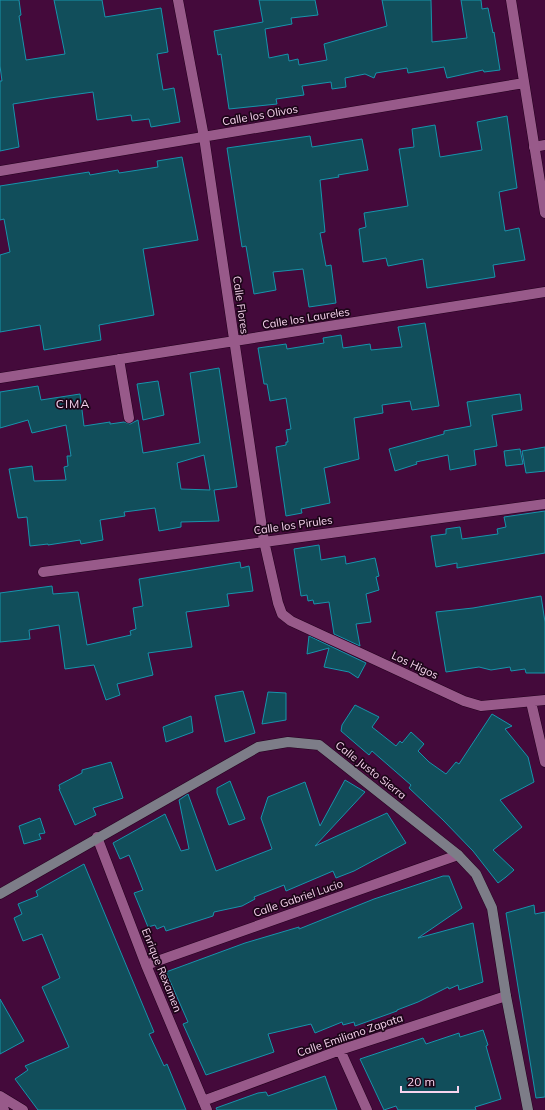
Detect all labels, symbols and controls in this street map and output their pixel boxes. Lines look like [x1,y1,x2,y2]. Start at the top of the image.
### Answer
street label: Calle los Olivos [221,101,299,129]
street label: Calle Flores [230,275,252,335]
street label: Calle los Laureles [261,304,351,332]
district label: CIMA [56,396,90,411]
street label: Calle los Pirules [253,513,333,537]
street label: Los Higos [389,648,441,682]
street label: Calle Justo Sierra [333,738,409,802]
street label: Calle Gabriel Lucio [251,876,345,920]
street label: Enrique Rexamen [139,926,185,1014]
street label: Calle Emiliano Zapata [295,1010,405,1060]
scale bar [401,1068,458,1094]
text: 20 m [407,1074,435,1089]

